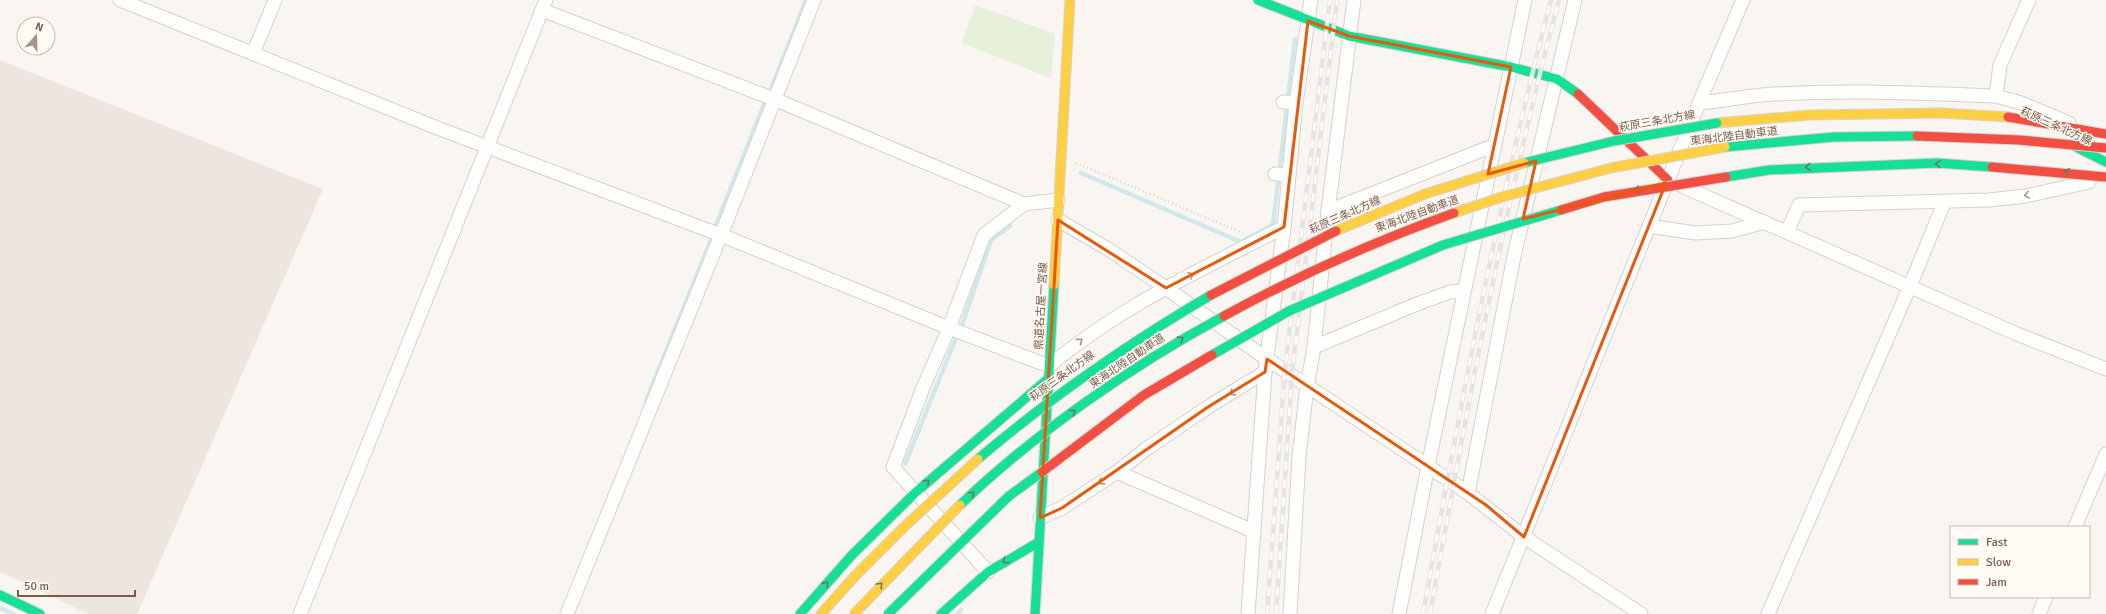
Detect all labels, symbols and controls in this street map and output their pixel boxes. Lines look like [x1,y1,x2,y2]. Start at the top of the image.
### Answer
north arrow [16,16,56,56]
text: N [33,20,45,34]
street label: 萩原三条北方線 [2018,104,2094,148]
street label: 萩原三条北方線 [1618,108,1696,134]
street label: 東海北陸自動車道 [1690,124,1778,148]
one-way arrow [1935,159,1941,168]
one-way arrow [1805,162,1811,171]
one-way arrow [2064,168,2070,177]
one-way arrow [1634,185,1641,193]
one-way arrow [2024,190,2030,199]
street label: 萩原三条北方線 [1307,193,1383,237]
street label: 東海北陸自動車道 [1373,193,1461,235]
street label: 県道名古屋一宮線 [1032,262,1050,350]
one-way arrow [1187,272,1194,280]
street label: 東海北陸自動車道 [1087,331,1167,391]
one-way arrow [1177,337,1184,344]
one-way arrow [1075,339,1082,346]
street label: 萩原三条北方線 [1027,348,1097,404]
one-way arrow [1229,388,1236,395]
one-way arrow [1069,409,1076,417]
one-way arrow [1098,477,1105,485]
one-way arrow [922,480,929,487]
one-way arrow [967,491,975,498]
legend [1950,526,2090,598]
text: Fast [1986,535,2007,550]
text: Slow [1986,555,2011,570]
one-way arrow [1002,556,1009,563]
scale bar [18,572,135,598]
text: Jam [1986,575,2007,590]
text: 50 m [24,579,49,594]
one-way arrow [821,582,828,589]
one-way arrow [875,583,882,590]

